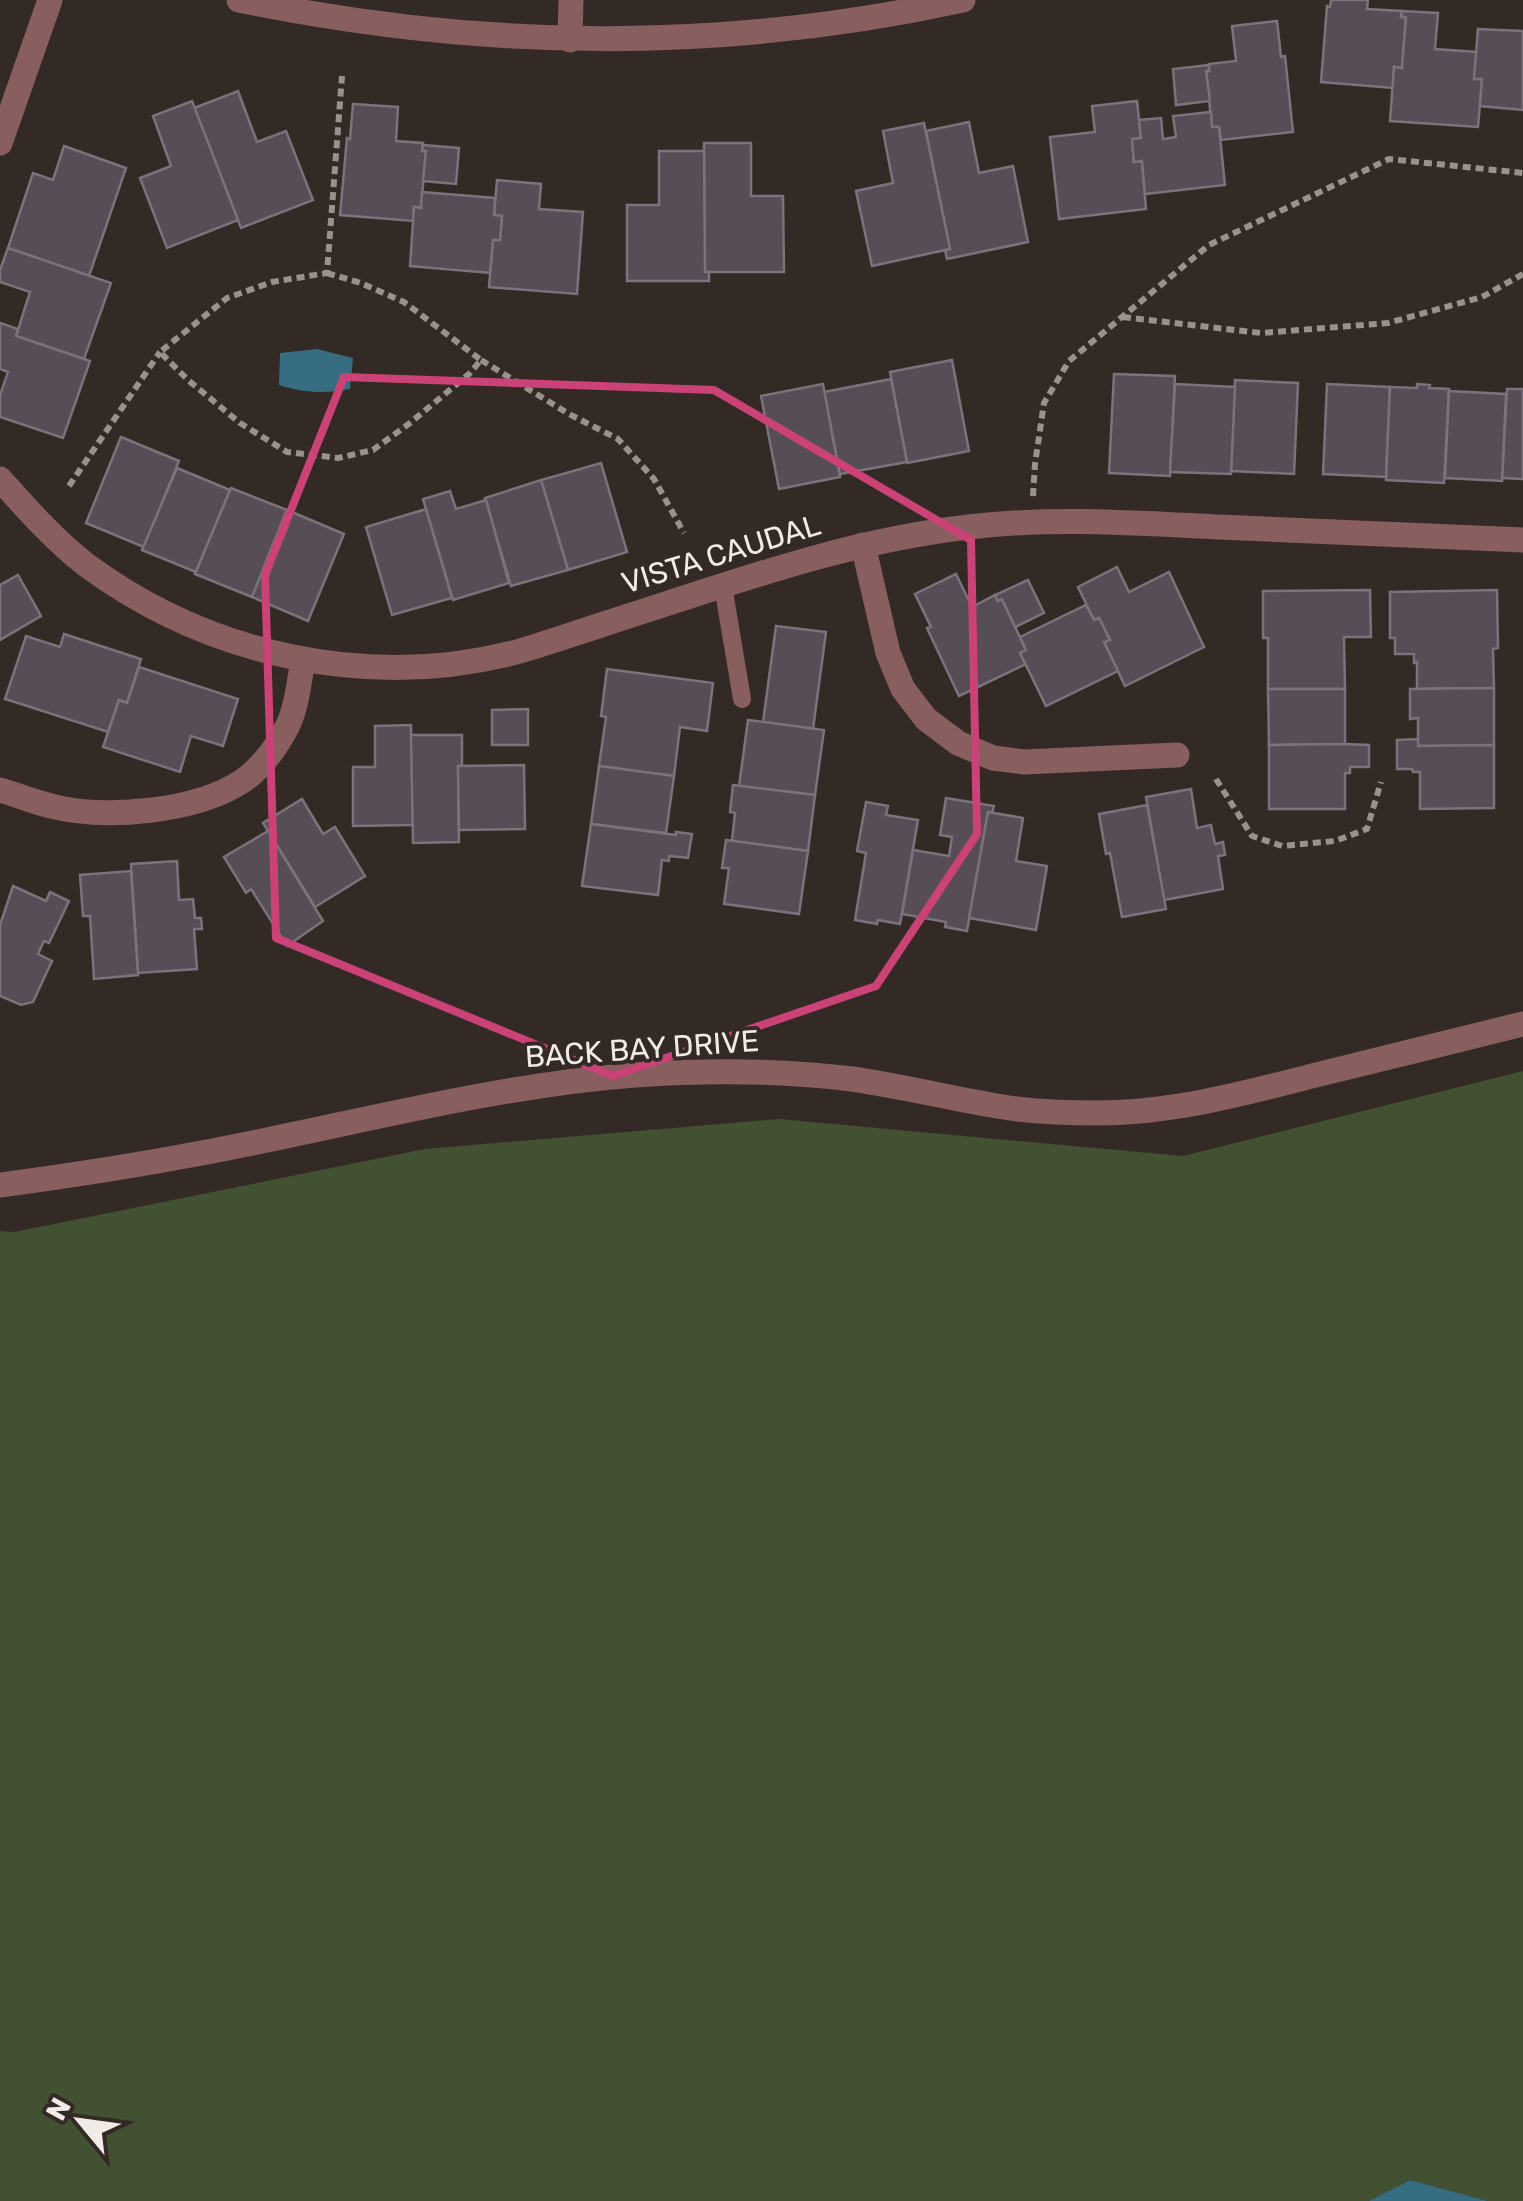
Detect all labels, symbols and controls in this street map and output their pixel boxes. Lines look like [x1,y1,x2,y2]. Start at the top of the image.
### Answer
street label: VISTA CAUDAL [617,507,825,601]
street label: BACK BAY DRIVE [524,1023,760,1075]
north arrow [30,2071,130,2171]
text: N [39,2092,78,2126]

